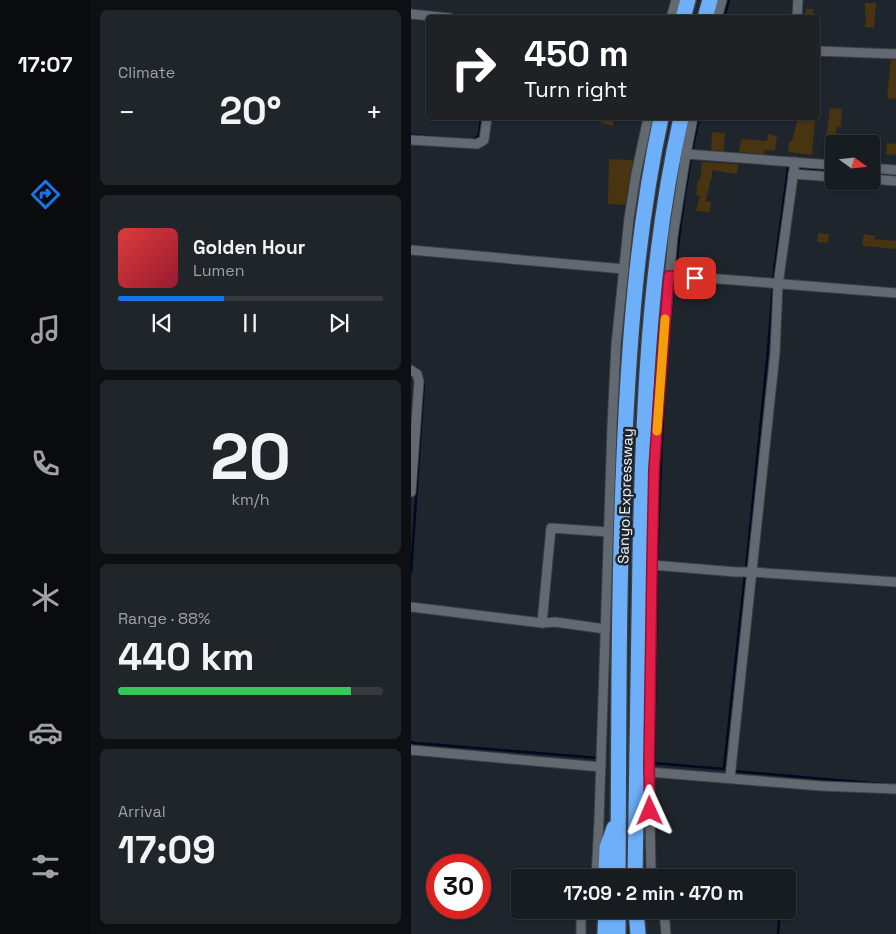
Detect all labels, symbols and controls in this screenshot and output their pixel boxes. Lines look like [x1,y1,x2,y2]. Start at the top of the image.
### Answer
text: 450 m [524,32,629,76]
icon: right [441,35,506,100]
text: 17:07 [18,50,72,78]
text: Climate [118,62,175,83]
text: Turn right [524,75,627,103]
text: 20° [219,87,282,135]
text: − [118,94,135,130]
text: + [366,94,383,130]
north arrow [825,135,880,190]
map controls [825,135,880,190]
icon: directions [28,177,63,212]
text: Golden Hour [193,235,305,260]
pin [674,257,716,299]
text: Lumen [193,260,245,281]
icon: arrive [681,264,709,292]
icon: previous [148,309,176,337]
icon: pause [236,309,264,337]
icon: next [325,309,353,337]
icon: music [28,312,63,347]
text: 20 [210,415,291,498]
street label: Sanyo Expressway [613,428,637,564]
icon: phone [28,446,63,481]
text: km/h [231,489,270,510]
icon: climate [28,580,63,615]
text: Range · 88% [118,608,210,629]
text: 440 km [118,633,255,681]
icon: car [28,715,63,750]
position arrow [623,784,675,836]
text: Arrival [118,801,166,822]
text: 17:09 [118,826,216,874]
icon: filters [28,849,63,884]
speed limit sign: 30 [426,854,491,919]
text: 17:09 · 2 min · 470 m [563,881,744,906]

